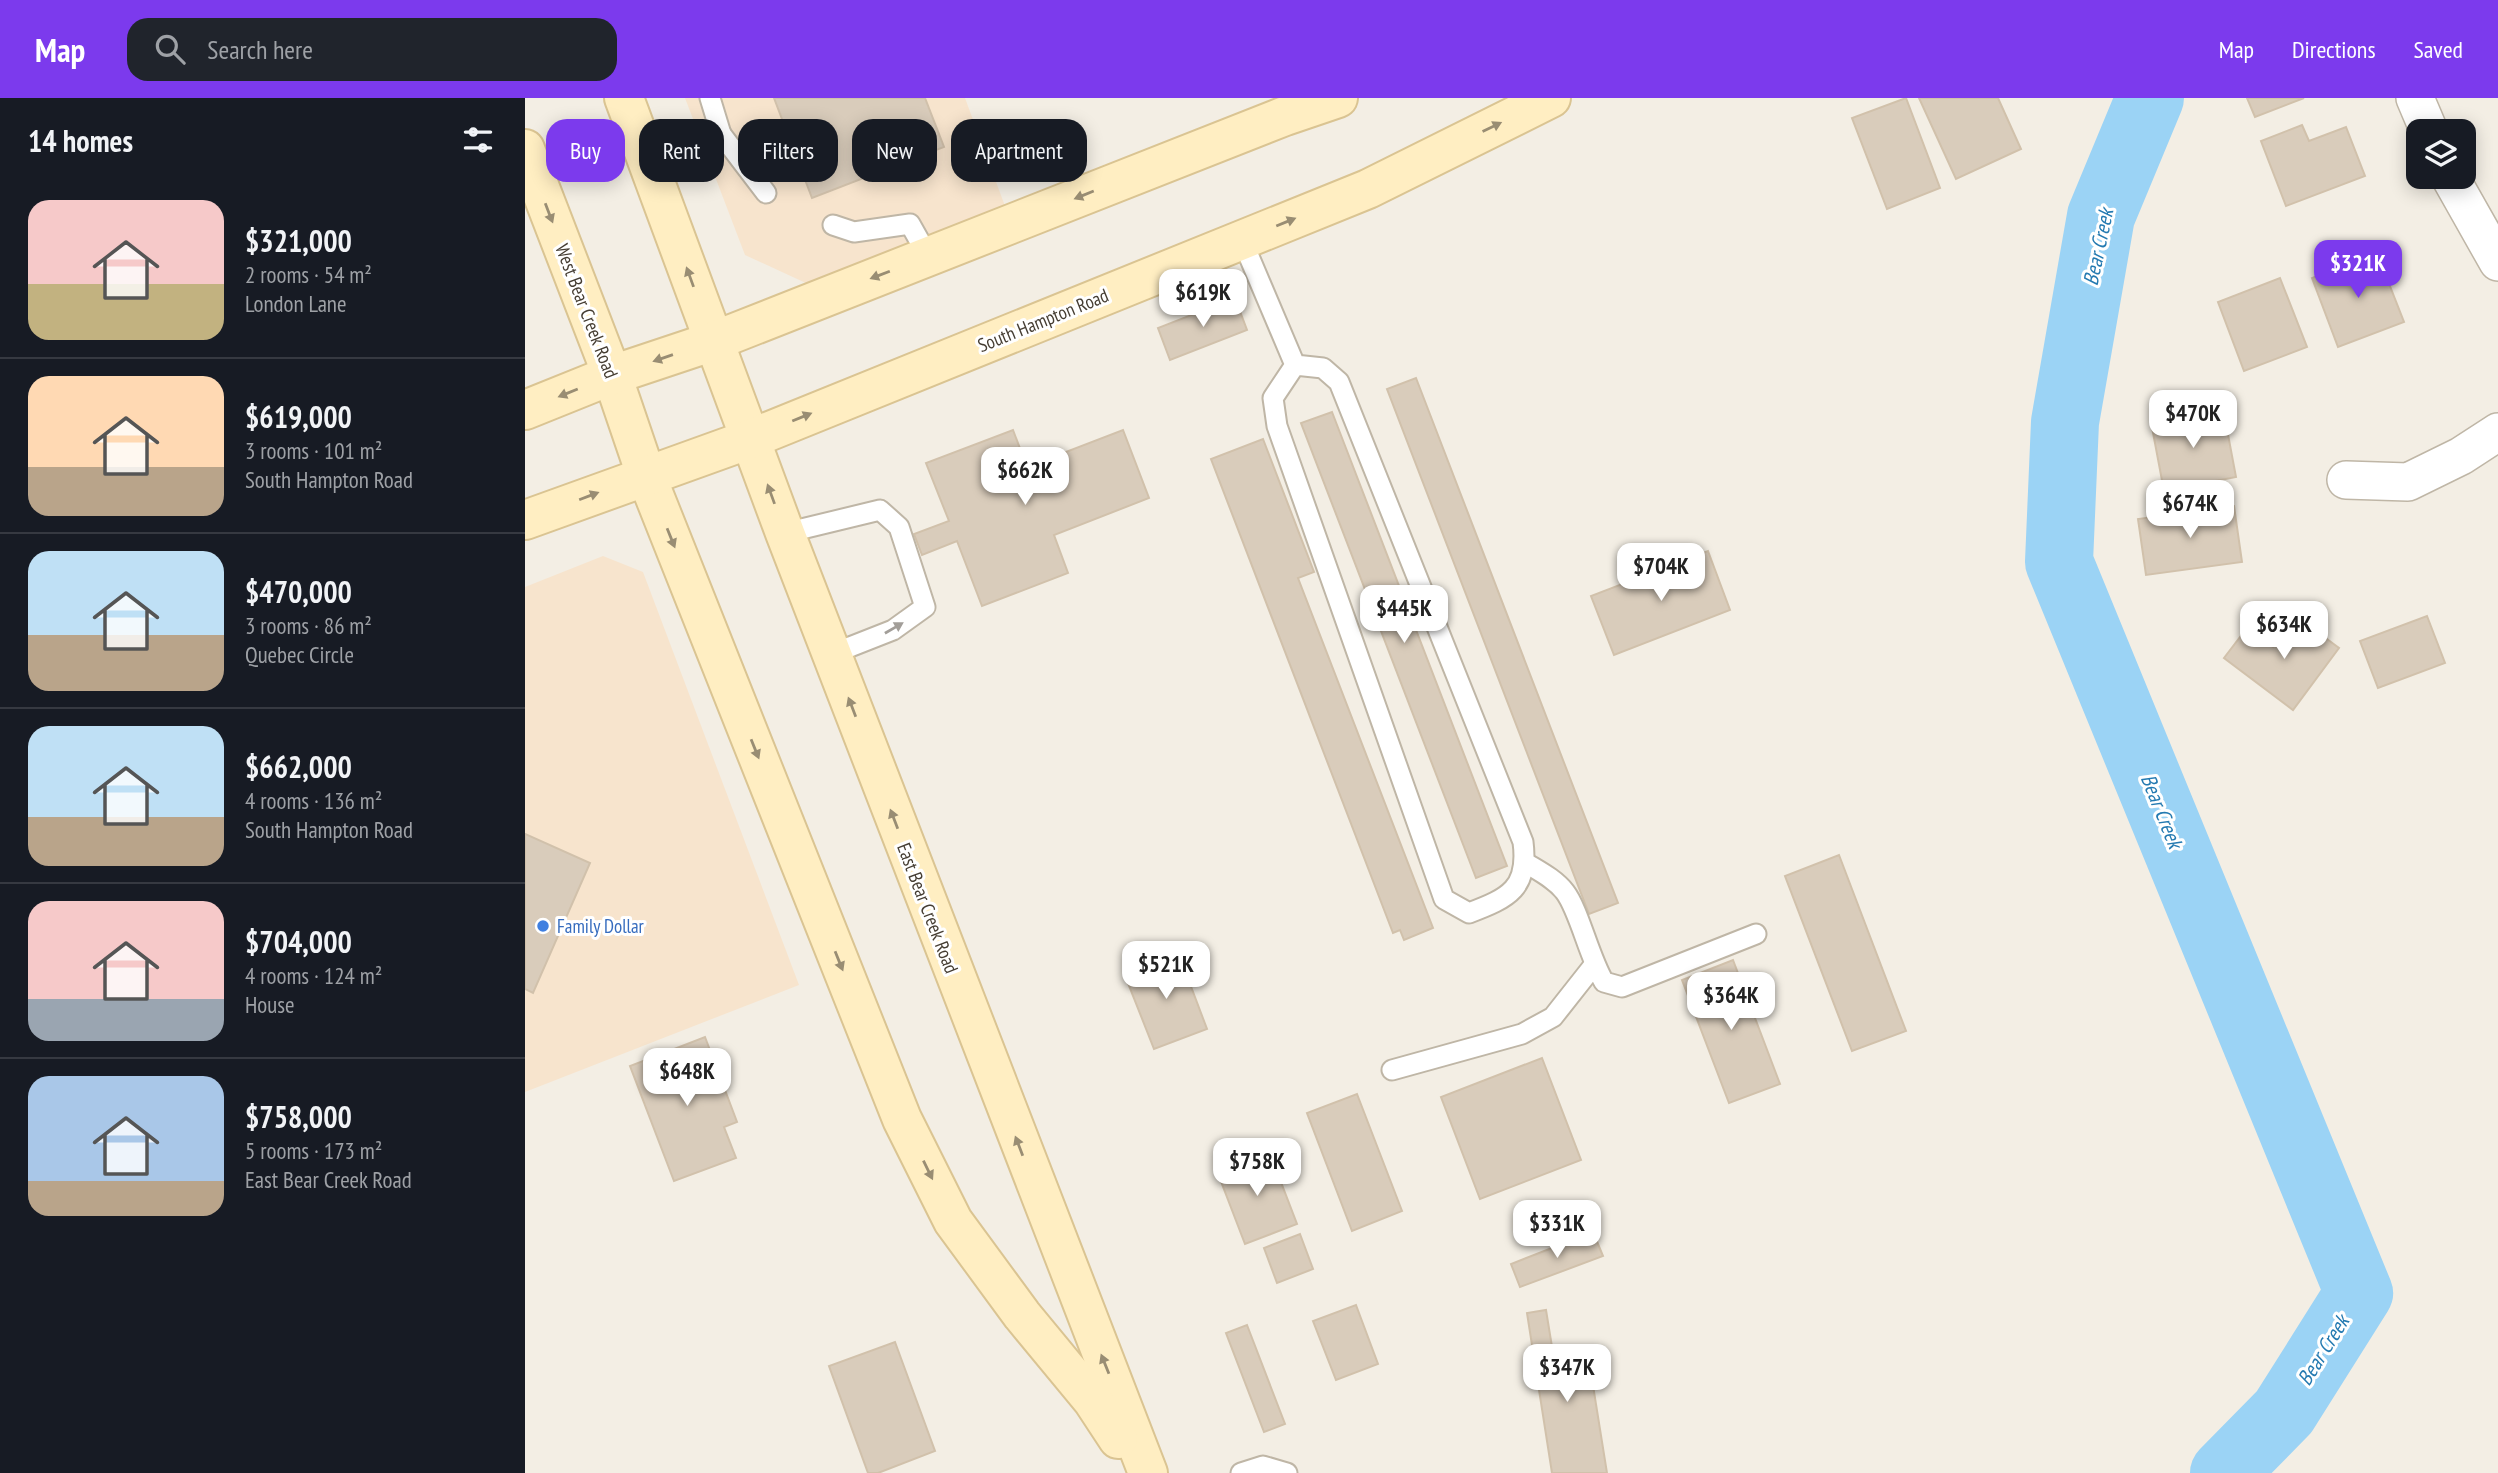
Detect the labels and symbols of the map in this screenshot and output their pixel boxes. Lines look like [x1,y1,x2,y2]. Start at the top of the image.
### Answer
one-way arrow [1482,122,1502,133]
one-way arrow [1074,189,1095,200]
one-way arrow [544,202,555,223]
water label: Bear Creek [2077,203,2120,288]
one-way arrow [1275,216,1296,227]
pin: $321K [2309,240,2407,300]
street label: West Bear Creek Road [550,241,624,381]
one-way arrow [684,266,695,287]
one-way arrow [870,270,891,281]
pin: $619K [1154,270,1252,329]
street label: South Hampton Road [974,283,1112,357]
one-way arrow [652,353,673,364]
one-way arrow [558,387,579,398]
pin: $470K [2144,390,2242,450]
one-way arrow [792,412,813,423]
pin: $662K [976,448,1074,507]
pin: $674K [2141,480,2239,540]
one-way arrow [765,484,776,505]
one-way arrow [578,490,599,501]
one-way arrow [666,528,677,549]
pin: $704K [1612,544,1710,603]
pin: $445K [1355,586,1453,645]
pin: $634K [2235,602,2333,661]
one-way arrow [885,622,904,634]
one-way arrow [846,696,857,717]
one-way arrow [750,739,761,760]
water label: Bear Creek [2135,770,2190,855]
one-way arrow [889,809,900,830]
street label: East Bear Creek Road [892,839,964,977]
place label: Family Dollar [557,914,645,938]
marker: Family Dollar [535,918,551,934]
pin: $521K [1117,942,1215,1001]
one-way arrow [834,950,845,971]
pin: $364K [1682,972,1780,1032]
pin: $648K [638,1048,736,1108]
one-way arrow [1014,1136,1025,1157]
pin: $758K [1208,1138,1306,1198]
one-way arrow [922,1160,933,1180]
pin: $331K [1508,1200,1606,1260]
water label: Bear Creek [2291,1308,2357,1390]
pin: $347K [1518,1344,1616,1404]
one-way arrow [1099,1353,1110,1374]

